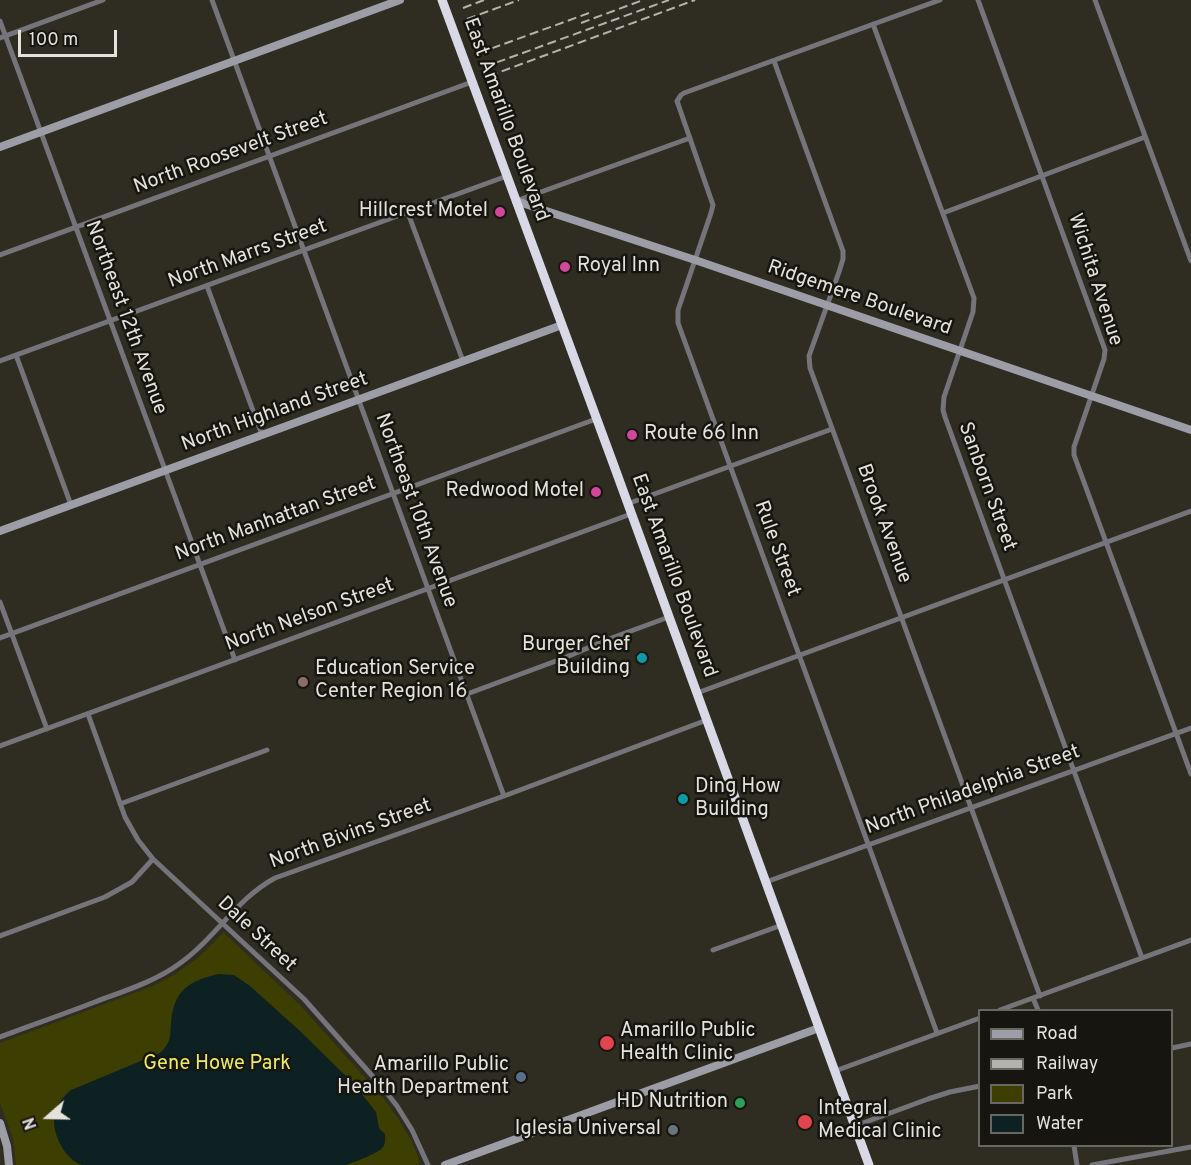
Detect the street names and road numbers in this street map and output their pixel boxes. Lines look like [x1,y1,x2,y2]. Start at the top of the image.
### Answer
street label: East Amarillo Boulevard [457,15,553,225]
street label: North Roosevelt Street [131,108,331,200]
street label: Wichita Avenue [1061,211,1127,349]
street label: North Marrs Street [165,215,331,295]
street label: Northeast 12th Avenue [79,218,171,418]
street label: Ridgemere Boulevard [764,256,954,342]
street label: North Highland Street [179,368,371,458]
street label: Northeast 10th Avenue [369,411,461,611]
street label: Sanborn Street [952,419,1020,555]
street label: Brook Avenue [850,461,916,587]
street label: East Amarillo Boulevard [625,471,721,681]
street label: North Manhattan Street [172,472,380,568]
street label: Rule Street [748,498,804,600]
street label: North Nelson Street [222,574,398,658]
street label: North Philadelphia Street [862,741,1084,841]
street label: North Bivins Street [267,795,435,875]
street label: Dale Street [211,892,301,978]

